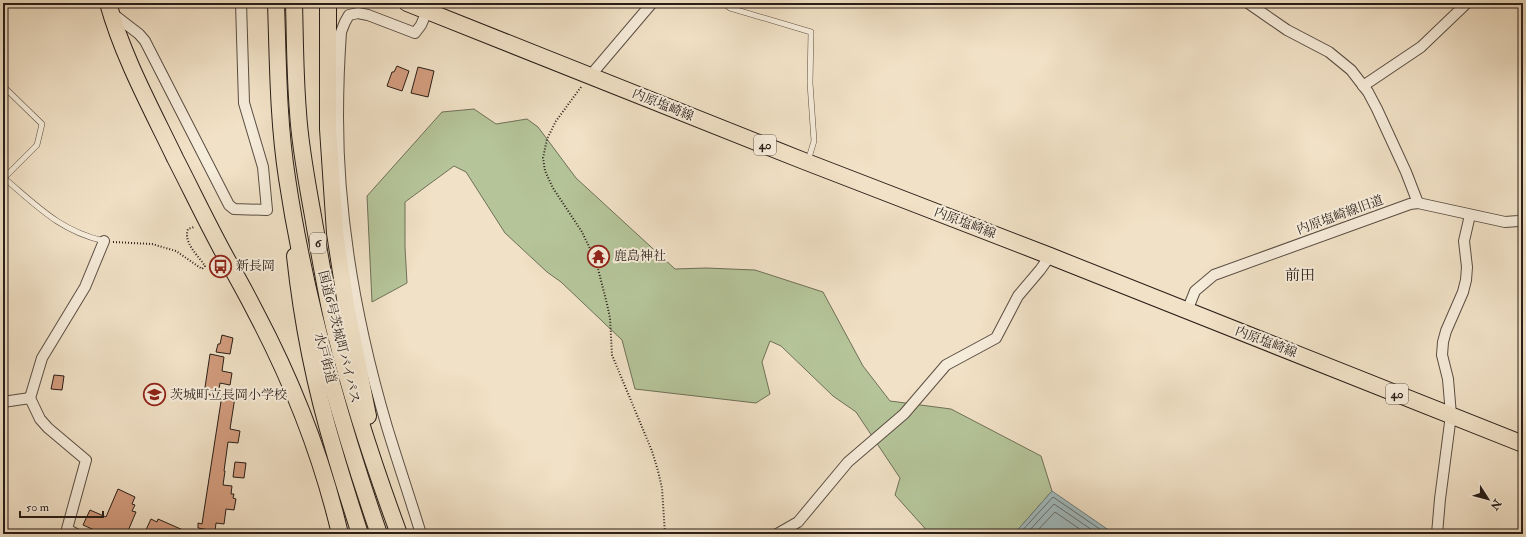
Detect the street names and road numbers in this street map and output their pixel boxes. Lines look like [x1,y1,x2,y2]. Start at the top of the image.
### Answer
street label: 内原塩崎線 [630,85,696,125]
road number: 40 [754,135,776,155]
street label: 内原塩崎線旧道 [1295,192,1385,238]
street label: 内原塩崎線 [932,204,998,242]
road number: 6 [310,233,326,253]
street label: 国道6号茨城町バイパス [315,269,363,405]
street label: 内原塩崎線 [1233,323,1299,361]
street label: 水戸街道 [311,331,339,385]
road number: 40 [1386,384,1408,404]

